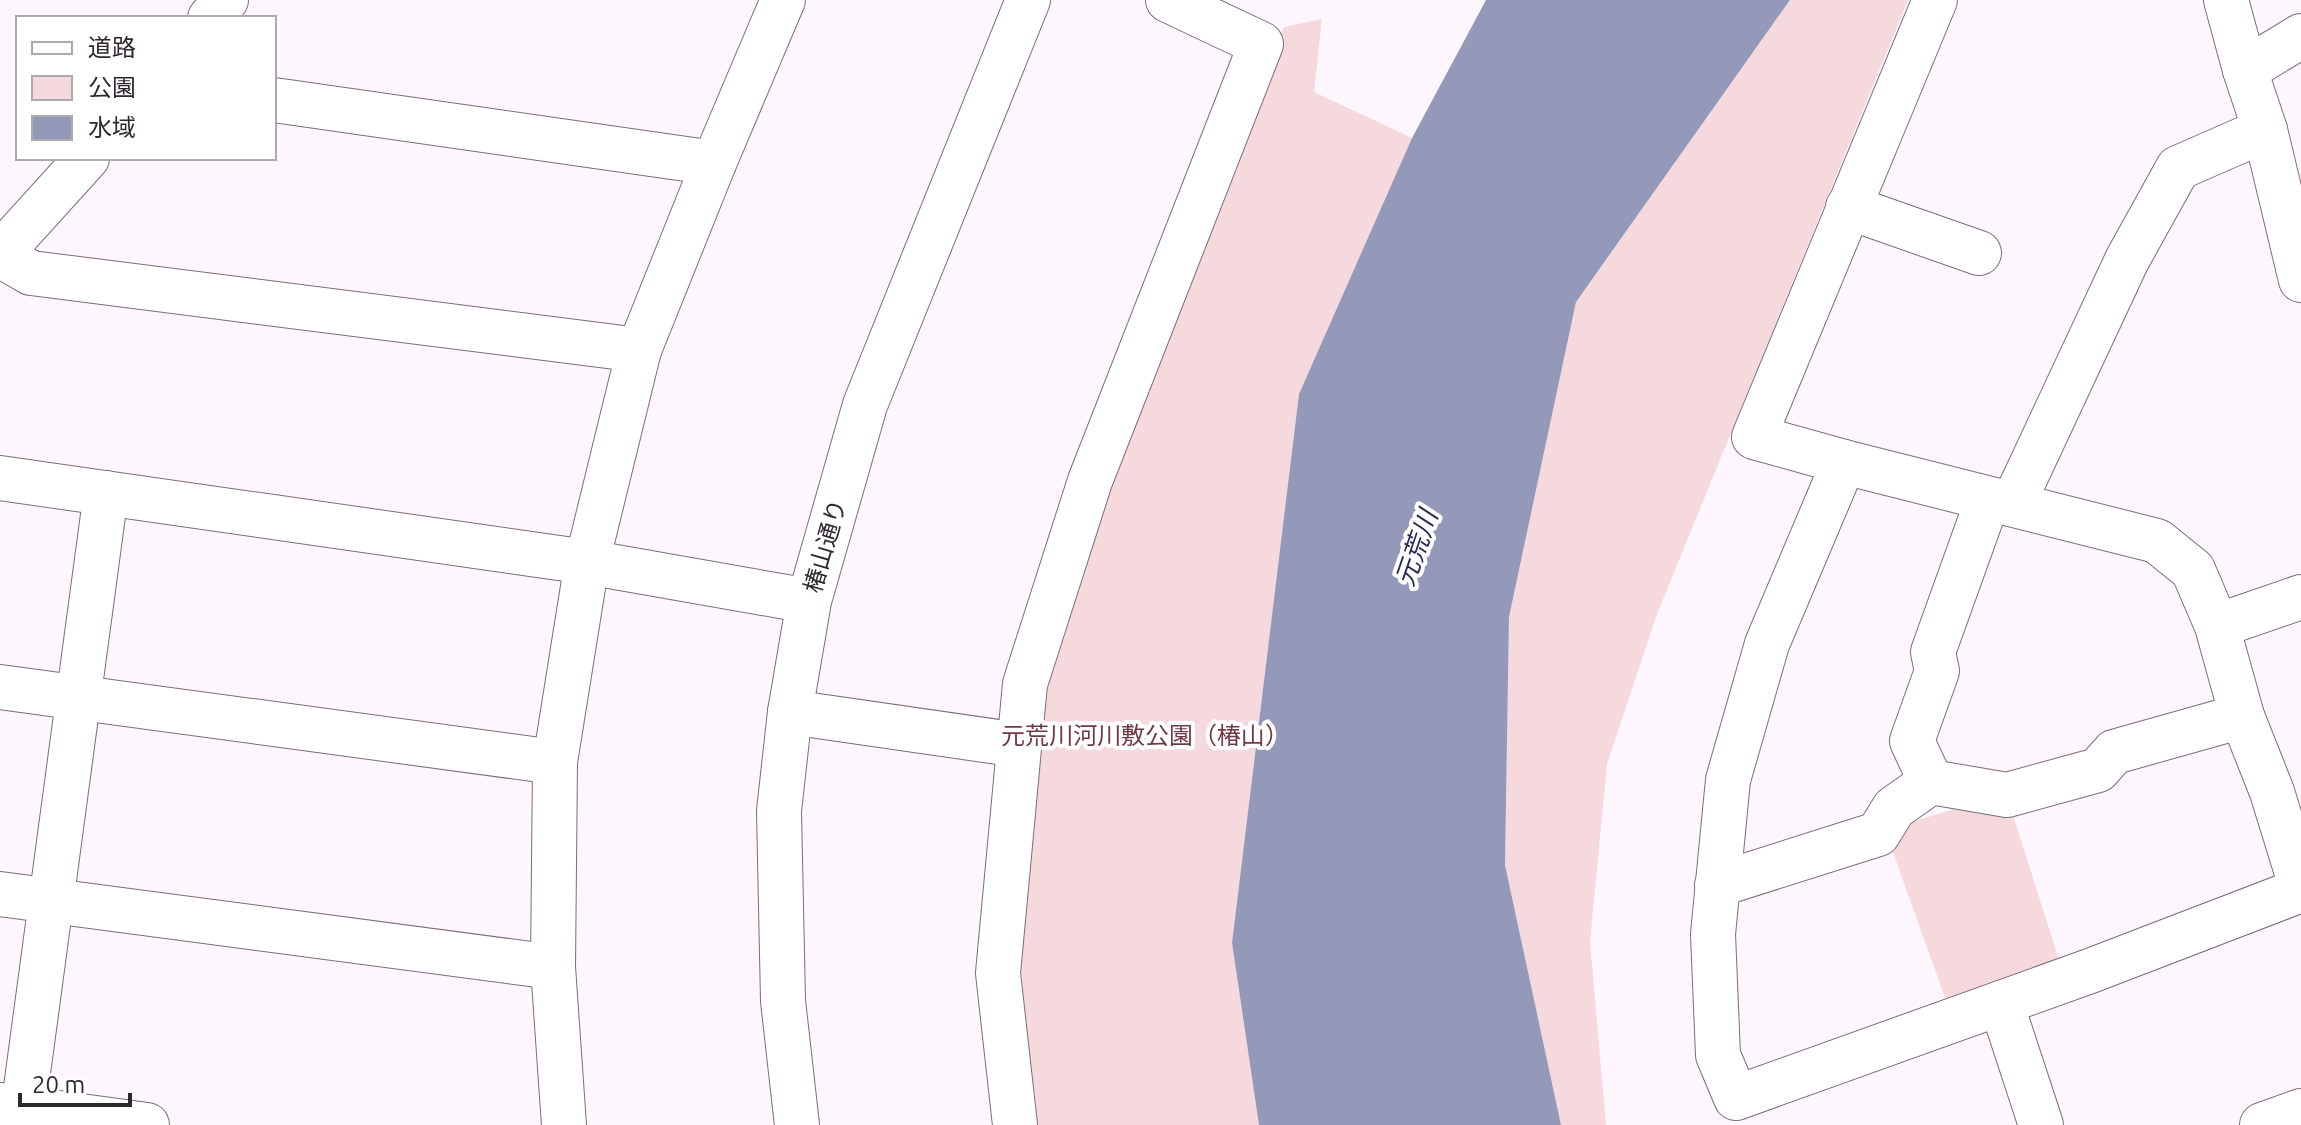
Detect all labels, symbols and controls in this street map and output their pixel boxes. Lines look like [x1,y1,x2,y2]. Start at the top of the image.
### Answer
legend [16,16,276,160]
text: 道路 [88,34,136,61]
text: 公園 [88,74,136,101]
text: 水域 [88,114,136,141]
street label: 椿山通り [799,496,851,596]
water label: 元荒川 [1390,504,1443,590]
park label: 元荒川河川敷公園（椿山） [1001,722,1289,749]
scale bar [20,1057,130,1107]
text: 20 m [32,1071,85,1098]

